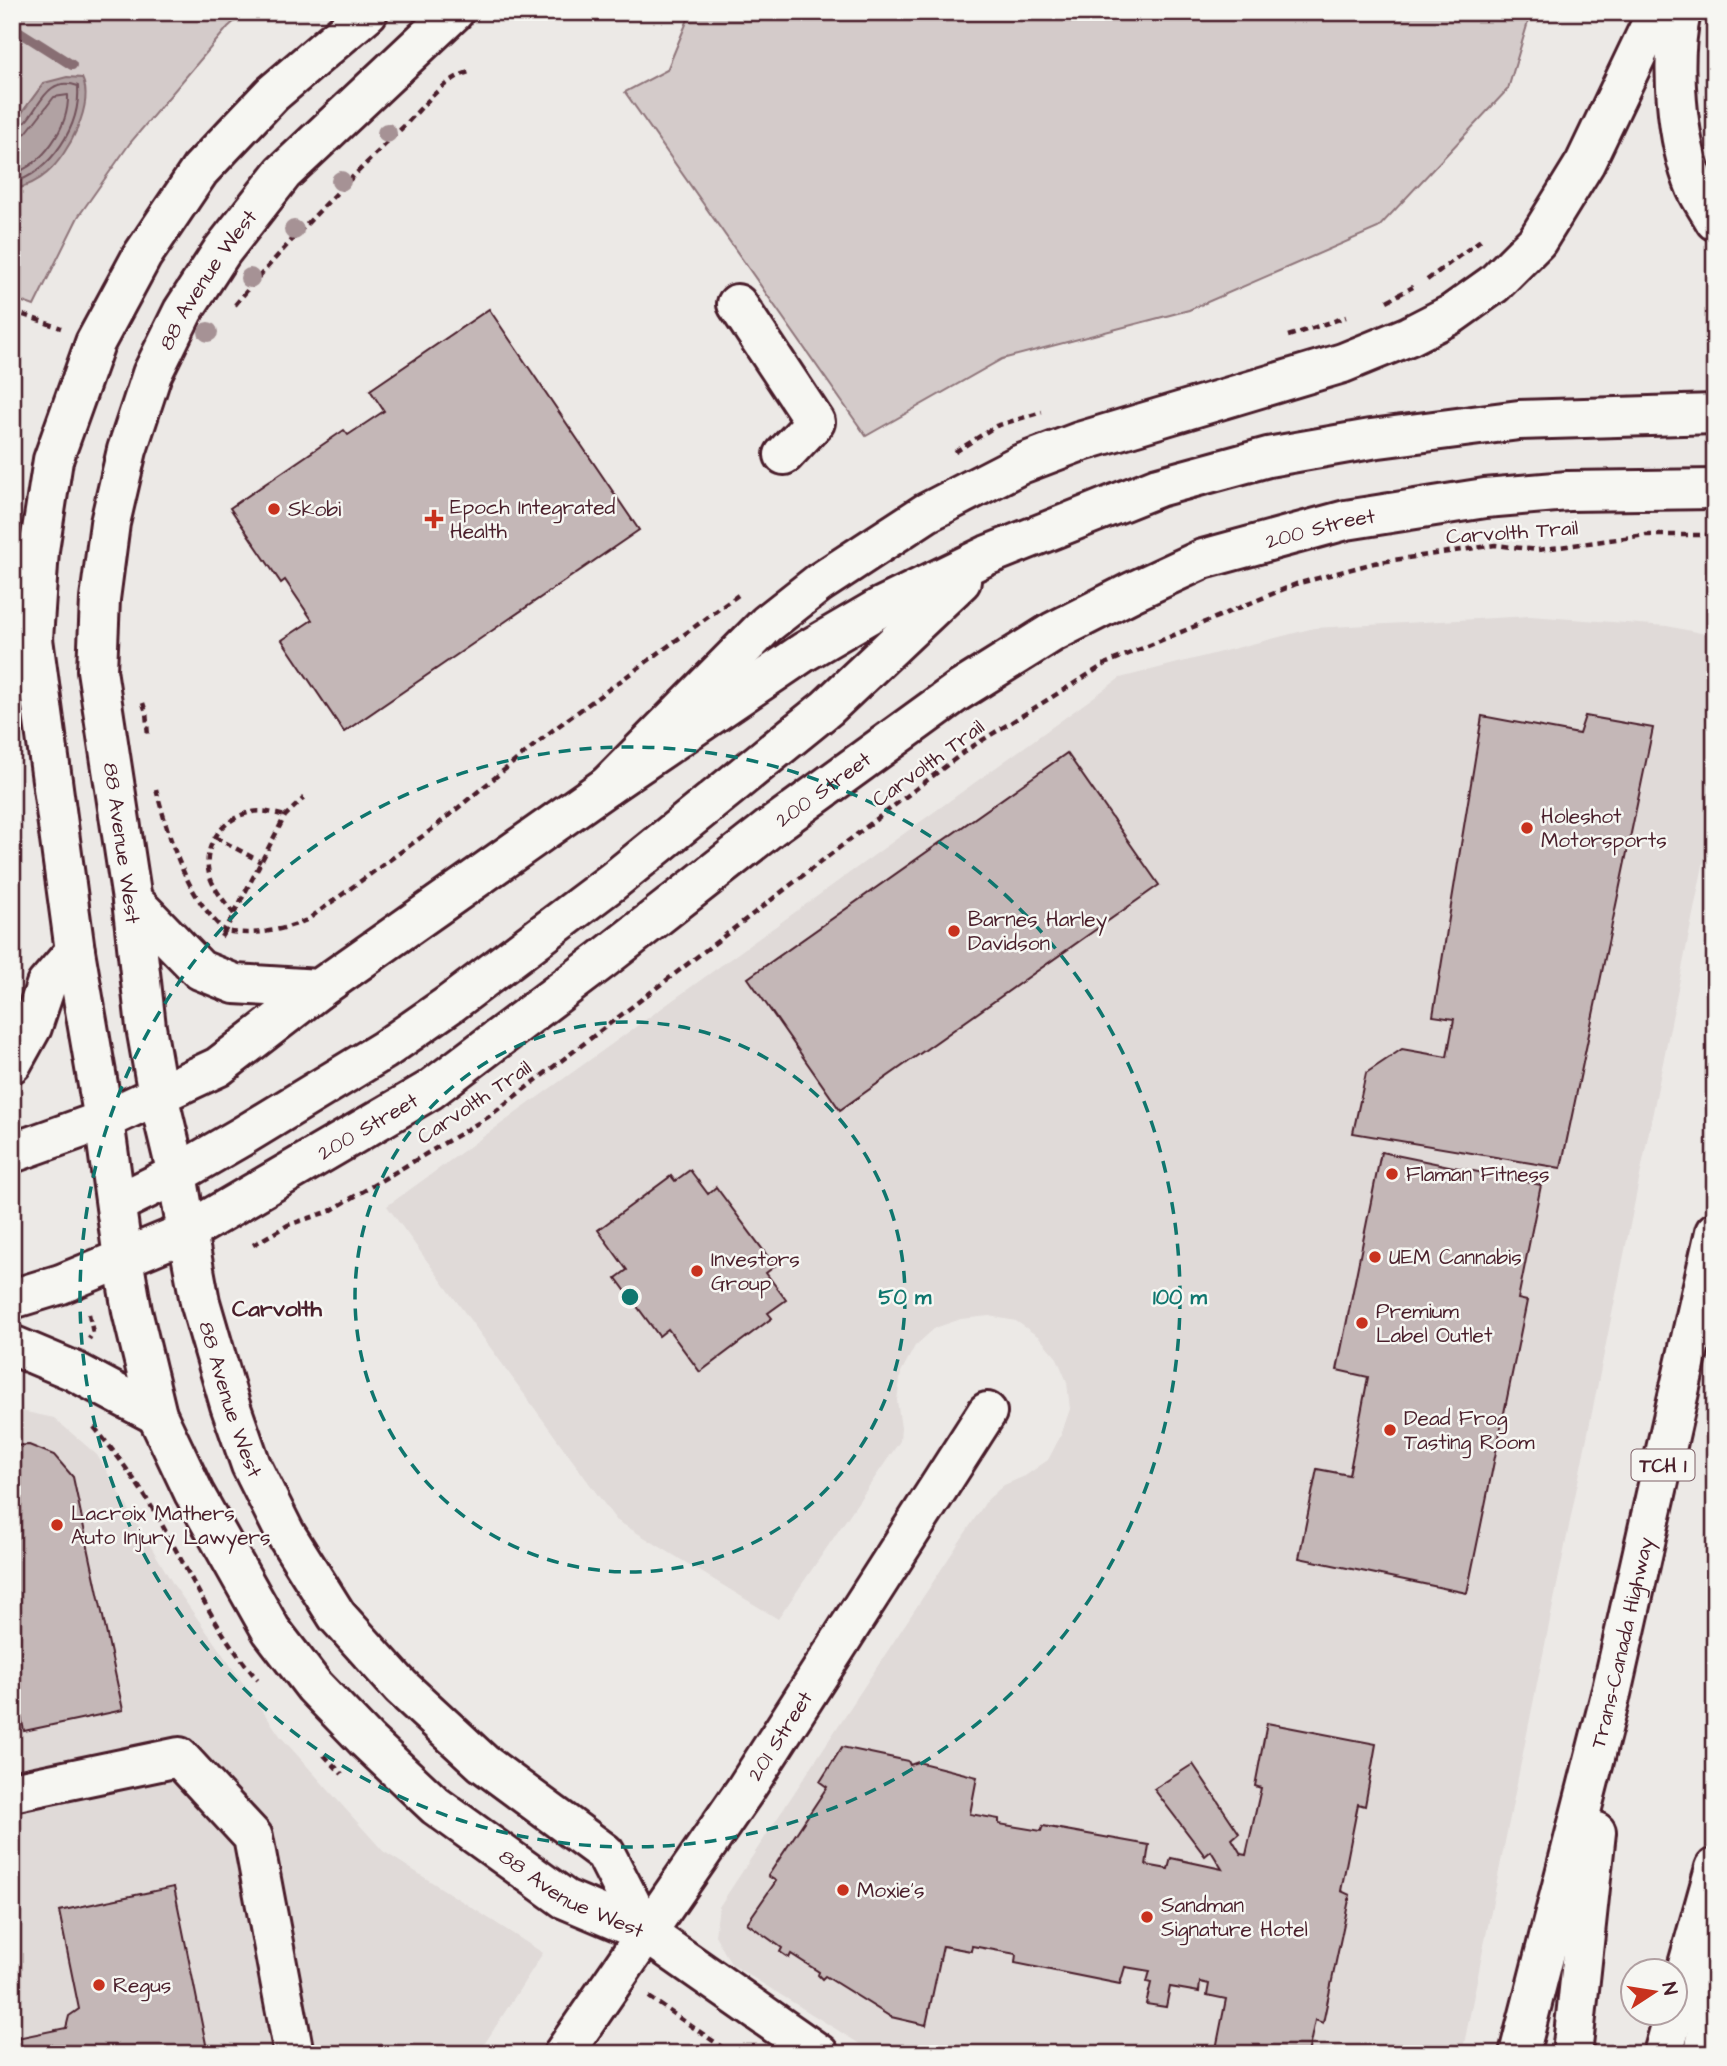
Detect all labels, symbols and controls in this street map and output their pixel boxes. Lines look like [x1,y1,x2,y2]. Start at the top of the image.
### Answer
street label: 88 Avenue West [152,203,264,355]
place label: Epoch Integrated Health [450,493,616,546]
place label: Skobi [288,495,341,524]
marker: Skobi [266,501,282,517]
street label: 200 Street [1263,502,1378,556]
marker: Epoch Integrated Health [424,509,444,529]
street label: Carvolth Trail [1445,513,1579,552]
street label: Carvolth Trail [866,713,990,814]
street label: 200 Street [770,745,878,834]
street label: 88 Avenue West [96,761,147,926]
place label: Holeshot Motorsports [1541,802,1667,856]
marker: Holeshot Motorsports [1519,820,1535,836]
place label: Barnes Harley Davidson [968,905,1108,958]
marker: Barnes Harley Davidson [946,923,962,939]
street label: Carvolth Trail [411,1053,537,1151]
street label: 200 Street [313,1086,424,1167]
place label: Flaman Fitness [1406,1160,1550,1189]
marker: Flaman Fitness [1384,1166,1400,1182]
place label: UEM Cannabis [1389,1243,1522,1272]
place label: Investors Group [711,1245,800,1299]
marker: UEM Cannabis [1367,1249,1383,1265]
marker: Investors Group [689,1263,705,1279]
text: 50 m [879,1283,932,1312]
text: 100 m [1153,1283,1208,1312]
centre of rings [618,1285,642,1309]
district label: Carvolth [232,1293,323,1325]
place label: Premium Label Outlet [1376,1297,1493,1350]
marker: Premium Label Outlet [1354,1315,1370,1331]
street label: 88 Avenue West [191,1318,269,1483]
place label: Dead Frog Tasting Room [1404,1404,1535,1459]
marker: Dead Frog Tasting Room [1382,1422,1398,1438]
road number: TCH 1 [1632,1450,1694,1480]
place label: Lacroix Mathers Auto Injury Lawyers [71,1499,271,1554]
marker: Lacroix Mathers Auto Injury Lawyers [49,1517,65,1533]
street label: Trans-Canada Highway [1584,1534,1663,1752]
street label: 201 Street [741,1685,820,1787]
street label: 88 Avenue West [493,1842,649,1946]
place label: Moxie's [857,1876,925,1905]
marker: Moxie's [835,1882,851,1898]
place label: Sandman Signature Hotel [1161,1891,1308,1946]
marker: Sandman Signature Hotel [1139,1909,1155,1925]
north arrow [1618,1958,1688,2028]
place label: Regus [113,1971,171,2002]
marker: Regus [91,1977,107,1993]
text: N [1655,1980,1684,1997]

